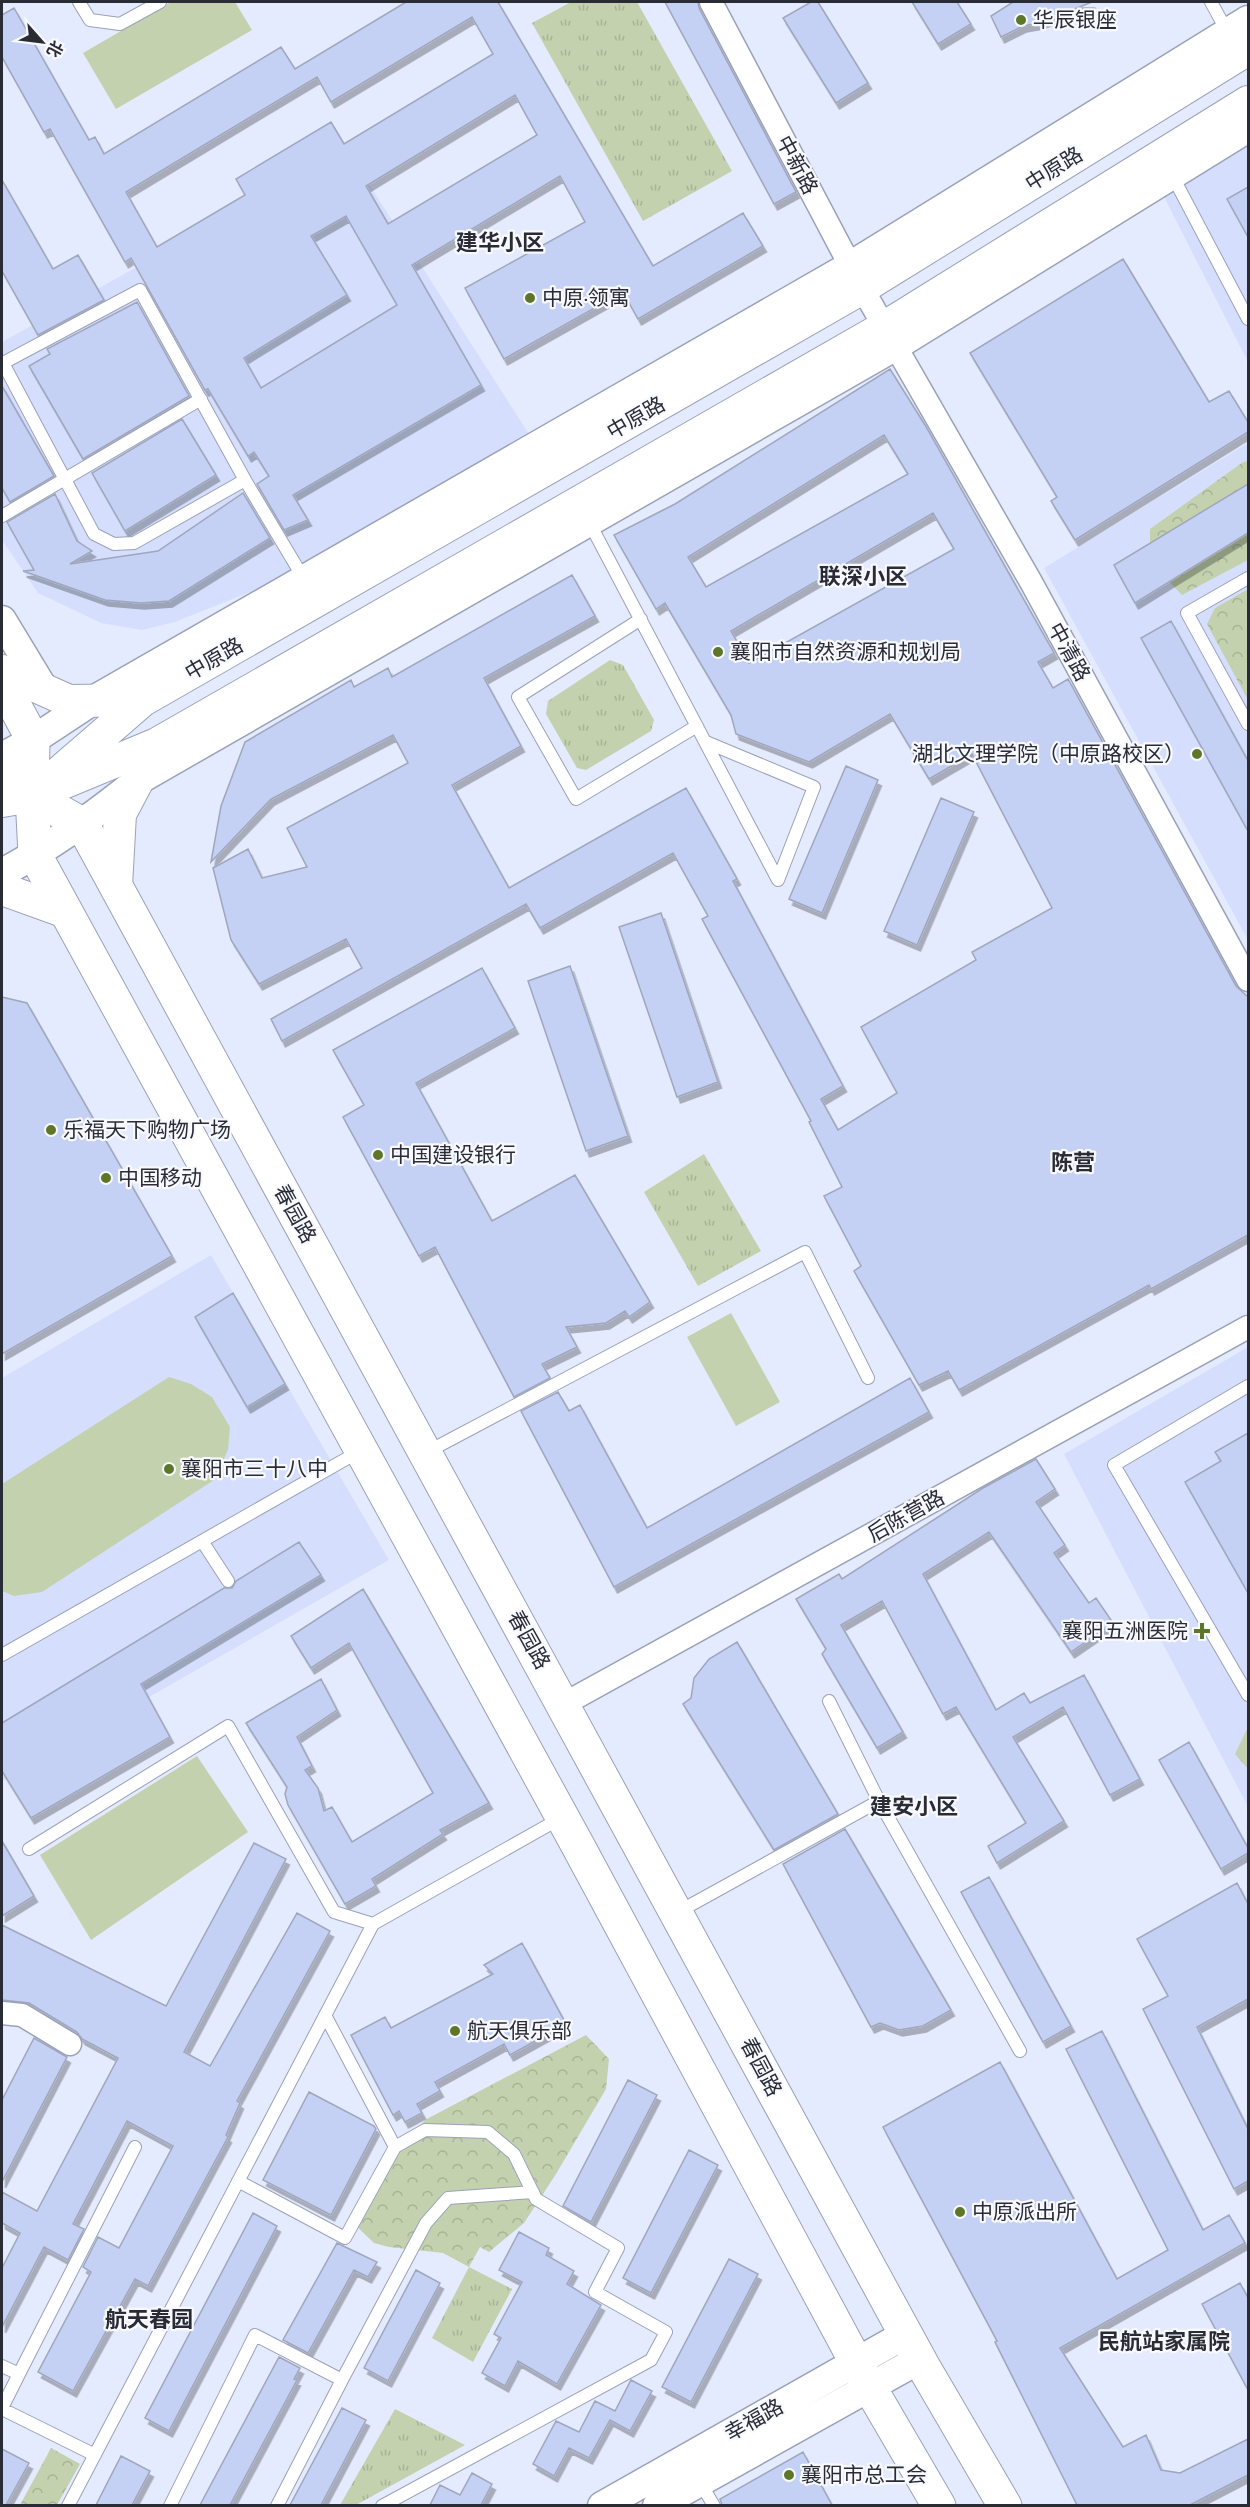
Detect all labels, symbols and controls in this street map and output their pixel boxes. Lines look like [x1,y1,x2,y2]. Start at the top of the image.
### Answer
place label: 华辰银座 [1033,8,1117,32]
north arrow [12,12,72,72]
marker: 华辰银座 [1014,13,1028,27]
text: 北 [43,37,67,60]
street label: 中新路 [772,132,822,198]
street label: 中原路 [1021,142,1087,196]
district label: 建华小区 [456,230,544,256]
place label: 中原·领寓 [542,286,630,310]
marker: 中原·领寓 [523,291,537,305]
street label: 中原路 [603,392,669,444]
district label: 联深小区 [819,564,907,590]
street label: 中清路 [1043,619,1095,685]
street label: 中原路 [181,633,247,685]
place label: 襄阳市自然资源和规划局 [730,640,961,664]
marker: 襄阳市自然资源和规划局 [711,645,725,659]
place label: 湖北文理学院（中原路校区） [912,742,1185,766]
marker: 湖北文理学院（中原路校区） [1190,747,1204,761]
place label: 乐福天下购物广场 [63,1118,231,1142]
marker: 乐福天下购物广场 [44,1123,58,1137]
place label: 中国建设银行 [390,1143,516,1167]
marker: 中国建设银行 [371,1148,385,1162]
district label: 陈营 [1051,1150,1095,1176]
place label: 中国移动 [118,1166,202,1190]
marker: 中国移动 [99,1171,113,1185]
street label: 春园路 [269,1181,321,1247]
place label: 襄阳市三十八中 [181,1457,328,1481]
marker: 襄阳市三十八中 [162,1462,176,1476]
street label: 后陈营路 [863,1485,949,1547]
street label: 春园路 [503,1607,555,1673]
place label: 襄阳五洲医院 [1062,1619,1188,1643]
marker: 襄阳五洲医院 [1193,1622,1211,1640]
district label: 建安小区 [870,1794,958,1820]
place label: 航天俱乐部 [467,2019,572,2043]
marker: 航天俱乐部 [448,2024,462,2038]
street label: 春园路 [736,2034,786,2100]
place label: 中原派出所 [972,2200,1077,2224]
marker: 中原派出所 [953,2205,967,2219]
district label: 航天春园 [105,2307,193,2333]
district label: 民航站家属院 [1098,2329,1230,2355]
street label: 幸福路 [721,2394,787,2446]
place label: 襄阳市总工会 [801,2463,927,2487]
marker: 襄阳市总工会 [782,2468,796,2482]

